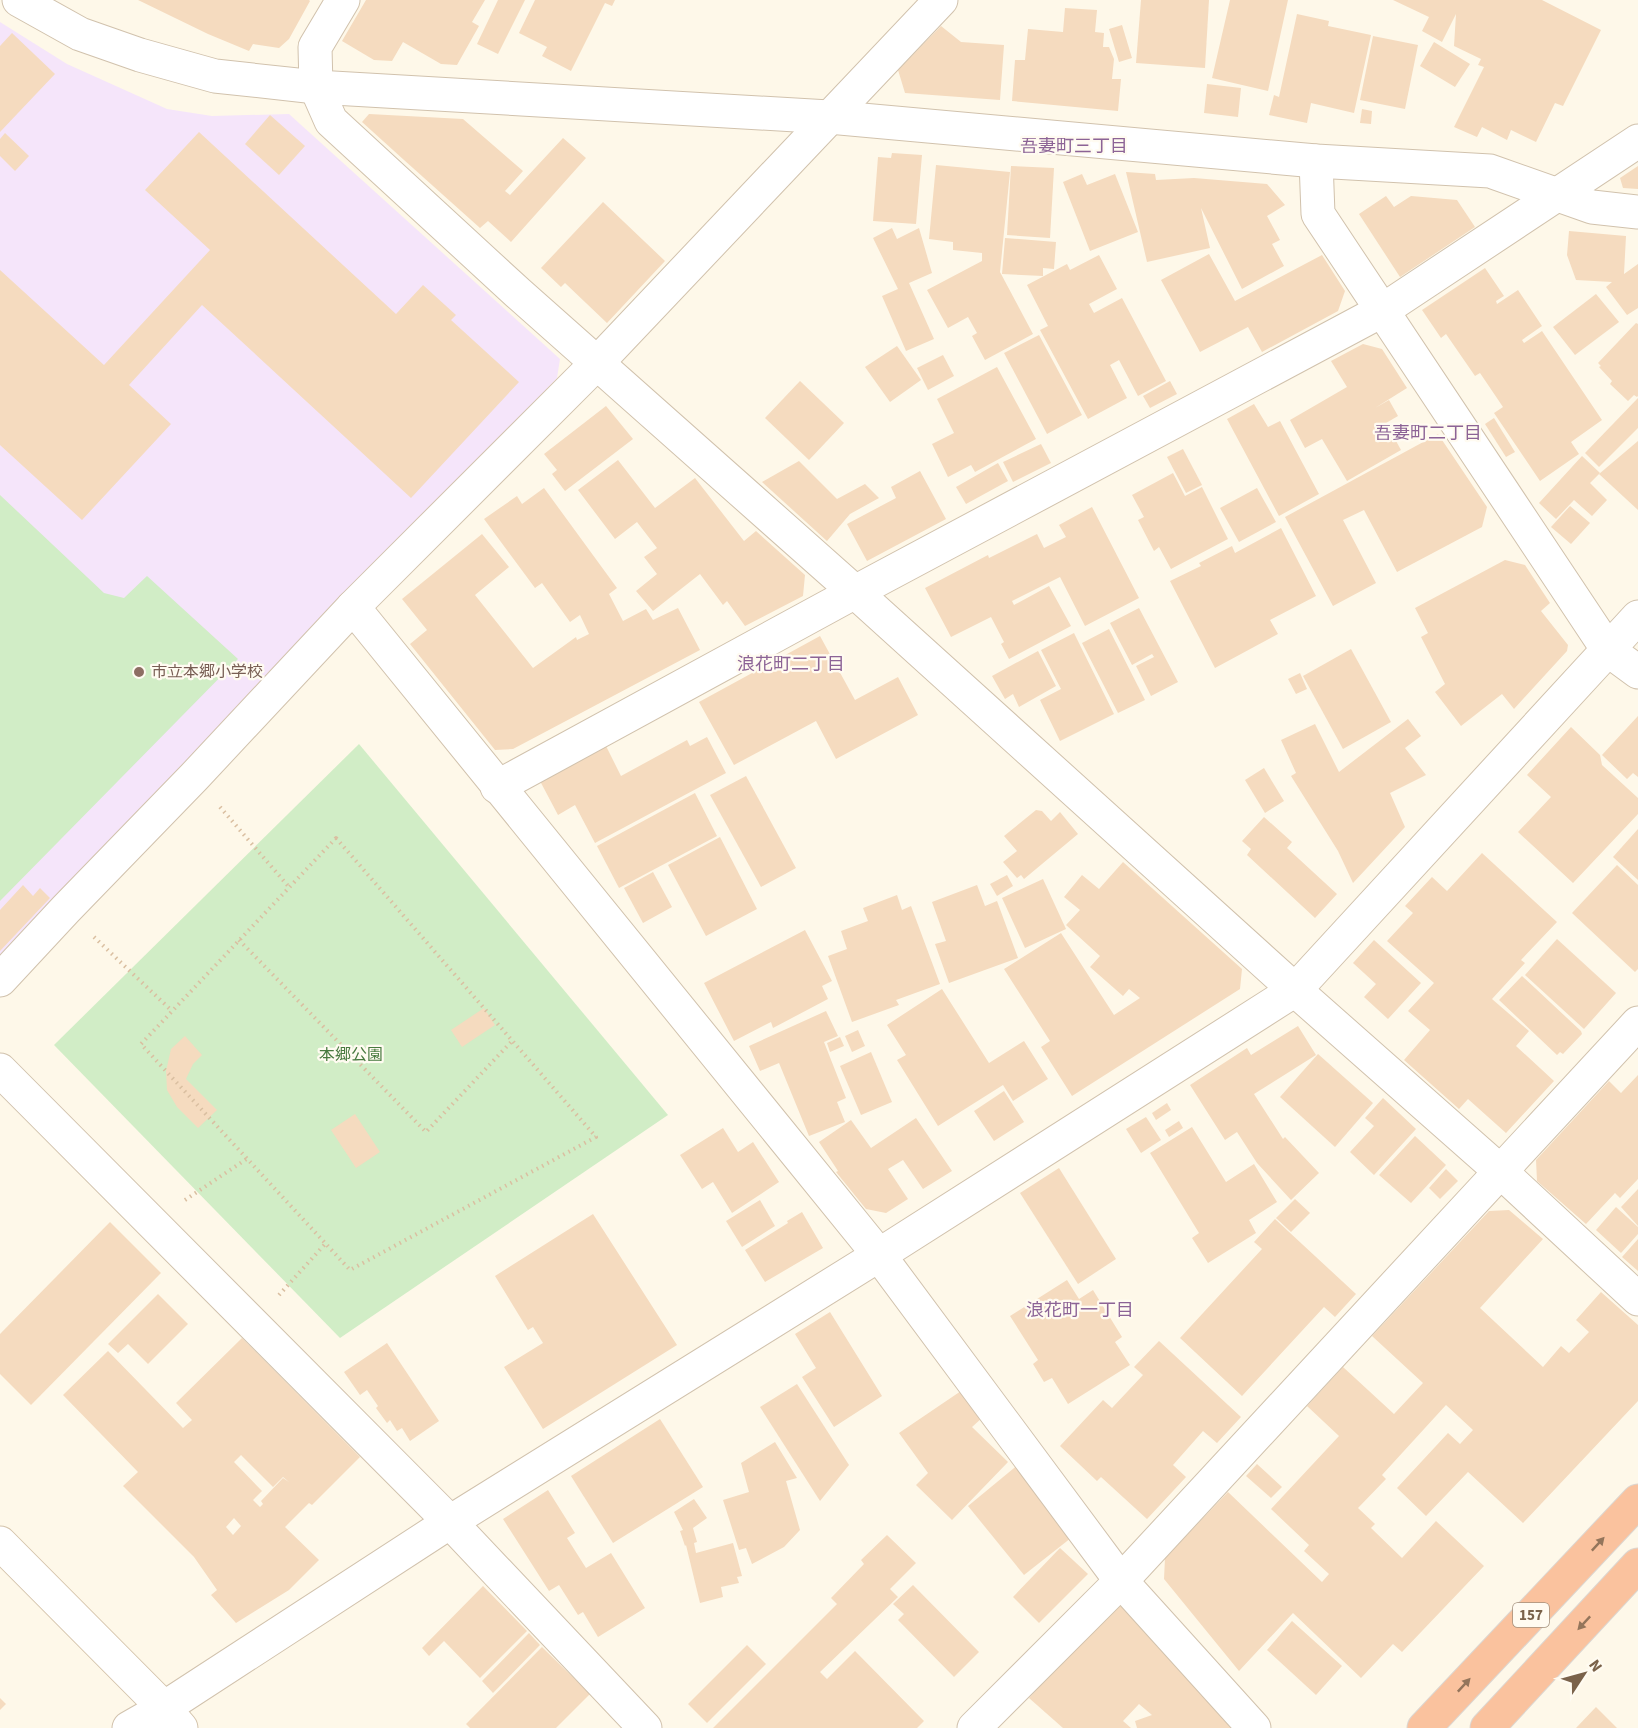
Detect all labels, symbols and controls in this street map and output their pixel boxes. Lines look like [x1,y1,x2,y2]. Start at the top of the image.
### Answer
district label: 吾妻町三丁目 [1020,134,1128,159]
district label: 吾妻町二丁目 [1374,421,1482,446]
district label: 浪花町二丁目 [737,652,845,677]
place label: 市立本郷小学校 [151,661,263,683]
marker: 市立本郷小学校 [132,665,146,679]
park label: 本郷公園 [319,1044,383,1066]
district label: 浪花町一丁目 [1026,1298,1134,1323]
one-way arrow [1591,1536,1605,1551]
road number: 157 [1513,1603,1549,1627]
one-way arrow [1578,1615,1591,1630]
north arrow [1554,1644,1614,1704]
text: N [1583,1655,1607,1677]
one-way arrow [1457,1679,1471,1693]

